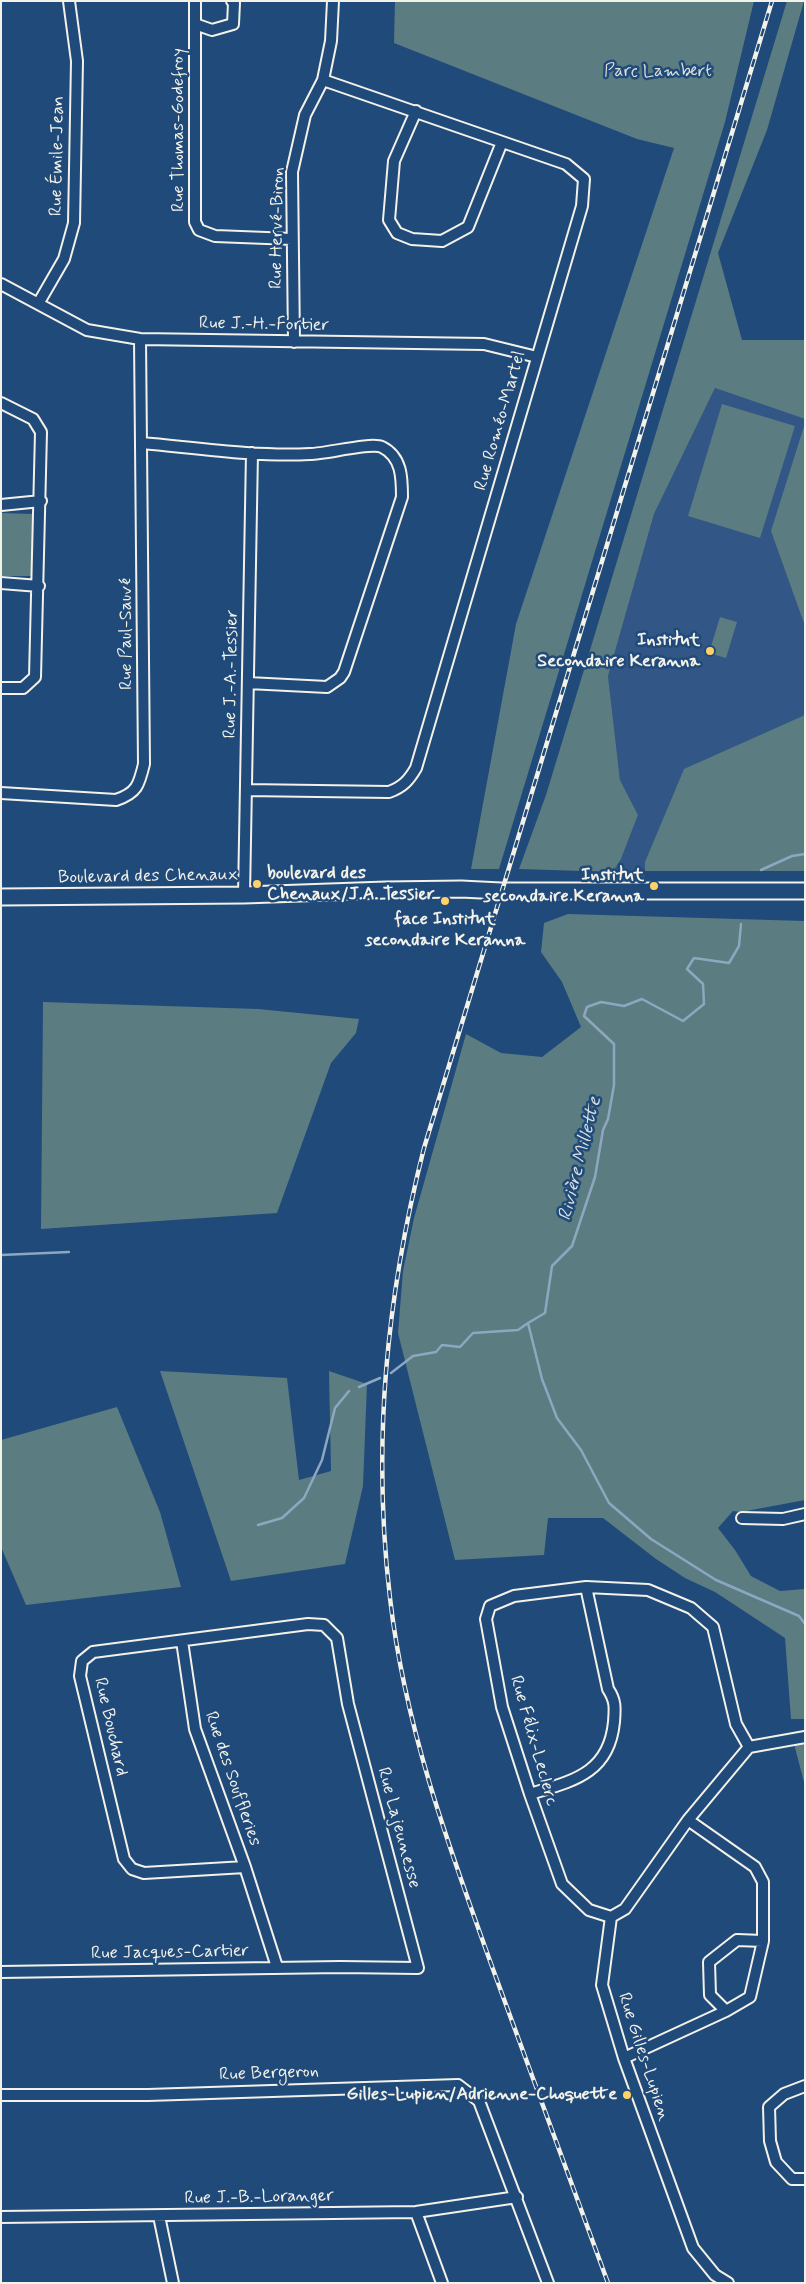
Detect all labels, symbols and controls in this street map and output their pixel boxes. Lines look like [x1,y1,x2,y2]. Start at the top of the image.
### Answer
street label: Rue Thomas-Godefroy [168,48,190,212]
park label: Parc Lambert [604,61,712,83]
street label: Rue Émile-Jean [46,96,70,216]
street label: Rue Hervé-Biron [266,167,290,289]
street label: Rue J.-H.-Fortier [199,313,329,337]
street label: Rue Roméo-Martel [471,349,531,493]
street label: Rue Paul-Sauvé [116,578,138,690]
street label: Rue J.-A.-Tessier [220,609,244,739]
place label: Institut Secondaire Keranna [537,630,700,672]
marker: Institut Secondaire Keranna [704,645,716,657]
place label: boulevard des Chenaux/J.A. Tessier [267,863,434,906]
street label: Boulevard des Chenaux [58,865,238,889]
place label: Institut secondaire Keranna [483,865,644,908]
marker: boulevard des Chenaux/J.A. Tessier [251,878,263,890]
marker: Institut secondaire Keranna [648,880,660,892]
marker: face Institut secondaire Keranna [439,895,451,907]
place label: face Institut secondaire Keranna [365,909,525,952]
water label: Rivière Millette [555,1095,607,1223]
street label: Rue Félix-Leclerc [504,1673,562,1809]
street label: Rue Bouchard [88,1676,132,1778]
street label: Rue des Souffleries [199,1709,265,1849]
street label: Rue Lajeunesse [371,1765,425,1891]
street label: Rue Jacques-Cartier [91,1941,249,1965]
street label: Rue Gilles-Lupien [612,1990,674,2124]
street label: Rue Bergeron [219,2061,319,2087]
place label: Gilles-Lupien/Adrienne-Choquette [347,2084,617,2106]
marker: Gilles-Lupien/Adrienne-Choquette [621,2089,633,2101]
street label: Rue J.-B.-Loranger [184,2186,334,2210]

